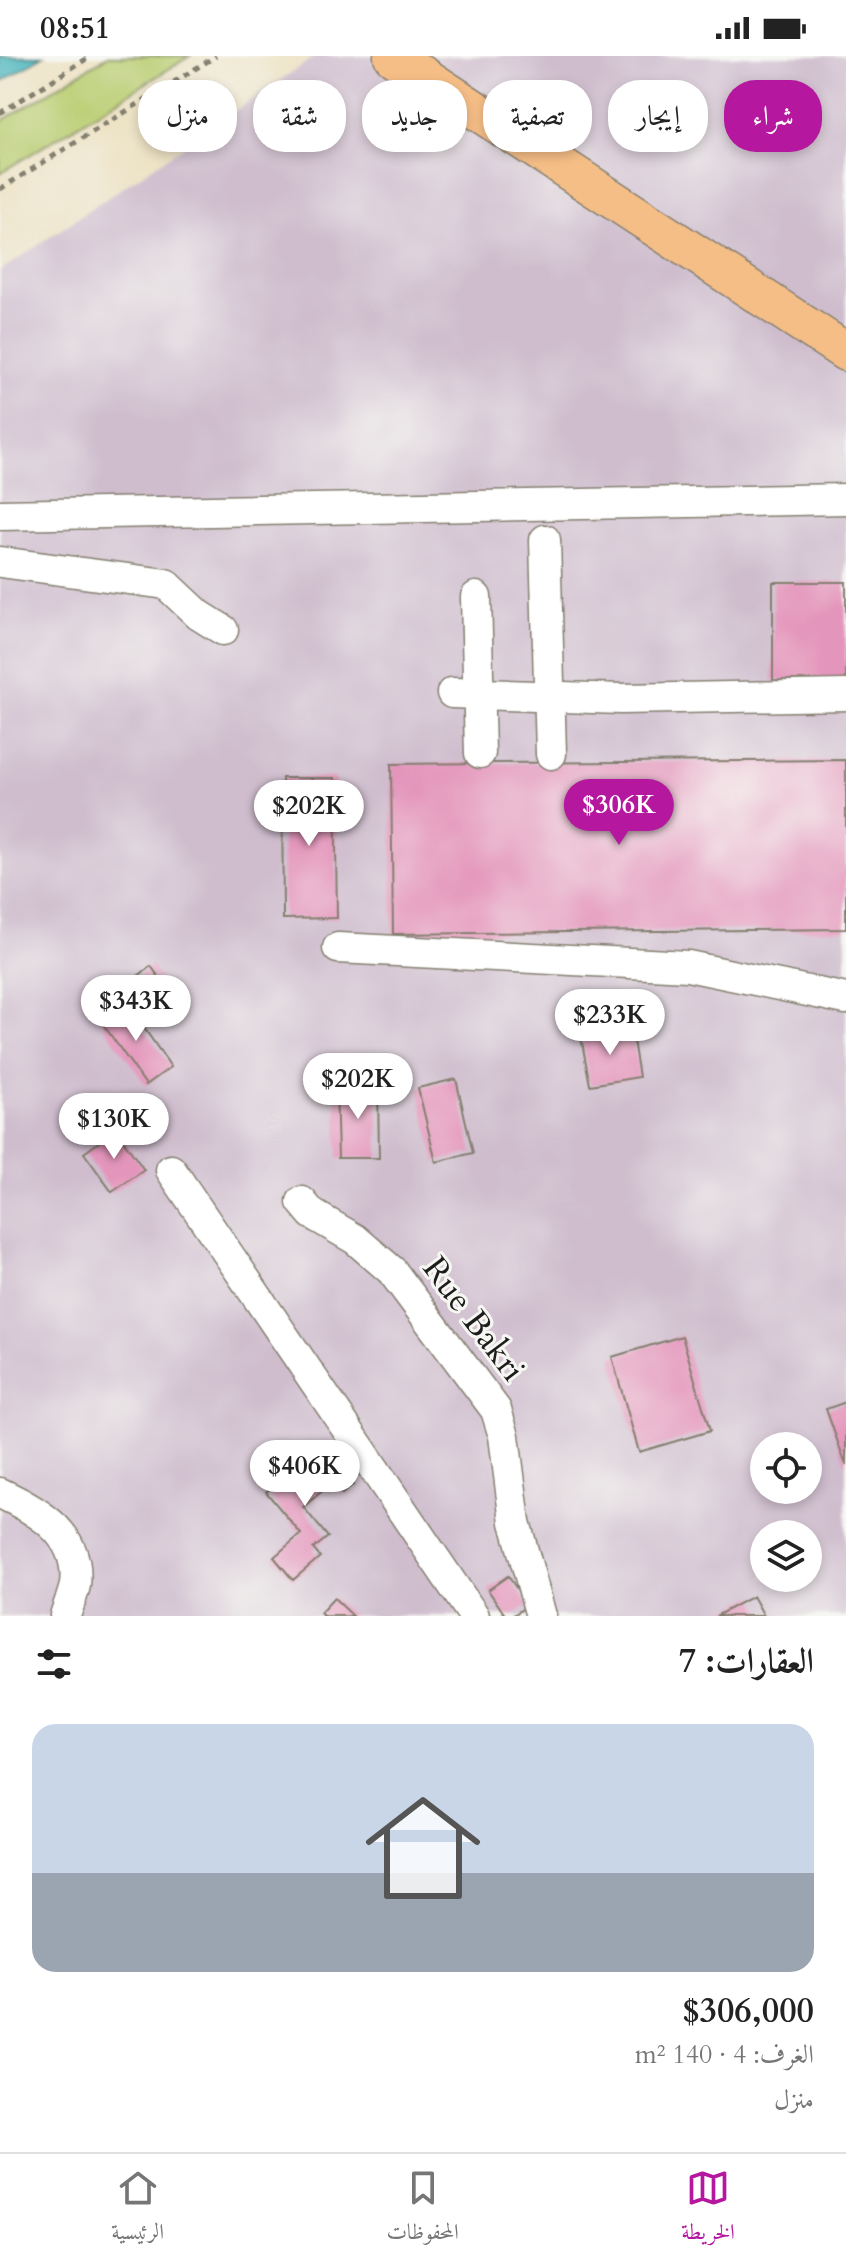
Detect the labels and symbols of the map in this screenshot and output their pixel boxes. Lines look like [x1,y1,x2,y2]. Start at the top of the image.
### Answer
pin: $306K [563,779,675,847]
pin: $202K [253,780,365,848]
pin: $343K [80,975,192,1043]
pin: $233K [554,989,666,1057]
pin: $202K [302,1053,414,1121]
pin: $130K [58,1093,170,1161]
street label: Rue Bakri [412,1247,536,1391]
pin: $406K [249,1440,361,1508]

